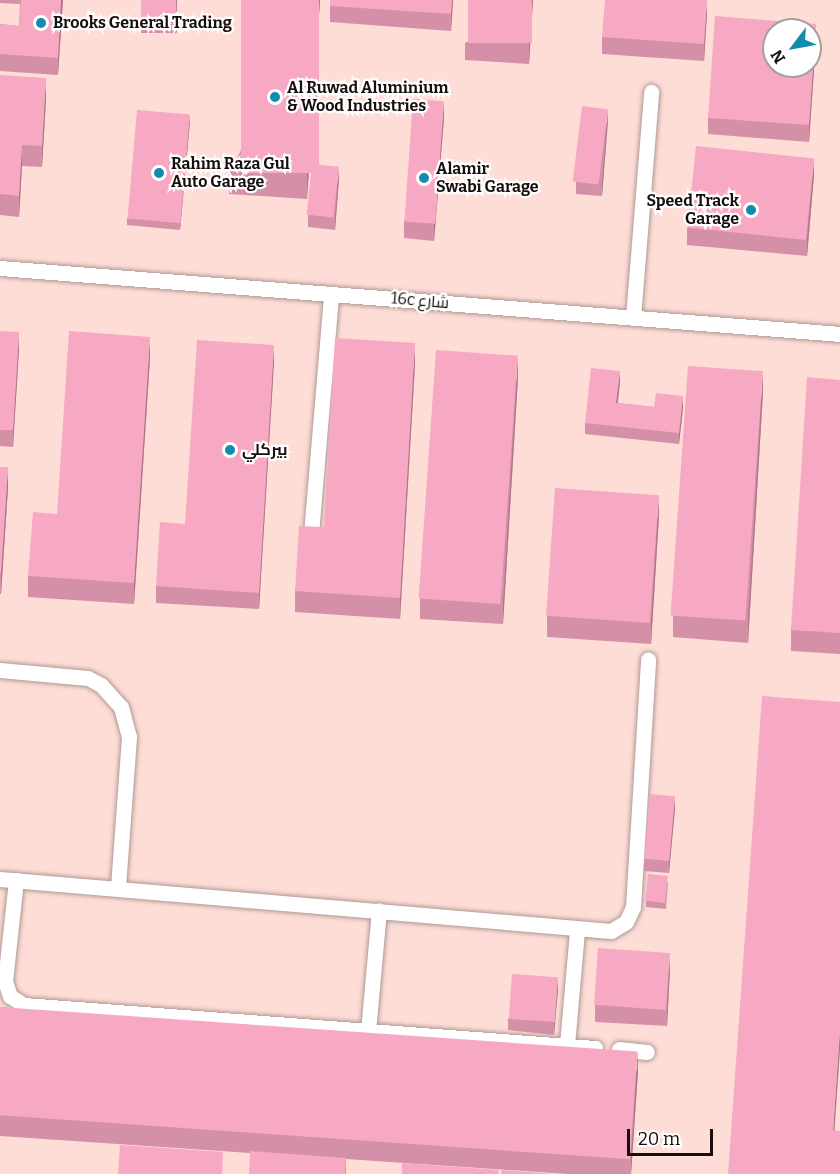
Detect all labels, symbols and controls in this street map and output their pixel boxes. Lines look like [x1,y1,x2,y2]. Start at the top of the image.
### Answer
place label: Brooks General Trading [53,13,232,33]
marker: Brooks General Trading [34,16,48,30]
north arrow [762,18,822,78]
text: N [767,46,789,67]
place label: Al Ruwad Aluminium & Wood Industries [287,78,449,116]
marker: Al Ruwad Aluminium & Wood Industries [268,90,282,104]
place label: Rahim Raza Gul Auto Garage [171,154,290,192]
place label: Alamir Swabi Garage [436,159,539,197]
marker: Rahim Raza Gul Auto Garage [152,166,166,180]
marker: Alamir Swabi Garage [417,171,431,185]
place label: Speed Track Garage [647,191,739,229]
marker: Speed Track Garage [744,203,758,217]
street label: 16c شارع [390,289,450,313]
place label: بيركلي [242,440,287,460]
marker: بيركلي [223,443,237,457]
scale bar [630,1117,716,1155]
text: 20 m [638,1128,680,1150]

